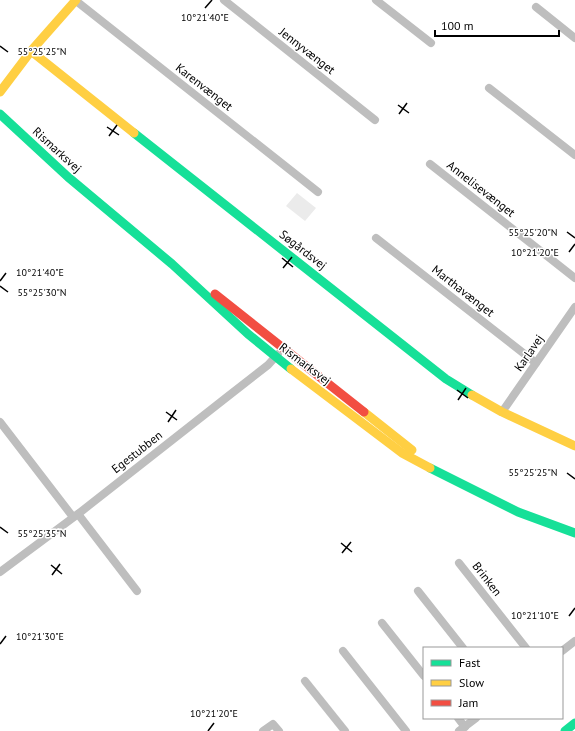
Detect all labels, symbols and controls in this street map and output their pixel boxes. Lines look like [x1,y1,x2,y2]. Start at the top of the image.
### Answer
text: 10°21'40"E [181,11,229,24]
scale bar [435,12,559,38]
text: 100 m [441,18,474,33]
street label: Jennyvænget [276,23,338,77]
text: 55°25'25"N [17,45,67,58]
street label: Karenvænget [173,60,236,114]
street label: Rismarksvej [30,124,85,176]
street label: Annelisevænget [444,157,518,220]
text: 55°25'20"N [508,226,558,239]
street label: Søgårdsvej [277,227,330,273]
text: 10°21'20"E [511,246,559,259]
street label: Marthavænget [429,262,497,320]
text: 10°21'40"E [16,266,64,279]
text: 55°25'30"N [17,286,67,299]
street label: Karlavej [511,331,547,374]
street label: Rismarksvej [276,339,334,388]
street label: Egestubben [108,427,165,476]
text: 55°25'25"N [508,466,558,479]
text: 55°25'35"N [17,527,67,540]
street label: Brinken [469,559,505,599]
text: 10°21'10"E [511,609,559,622]
text: 10°21'30"E [16,630,64,643]
legend [423,647,563,719]
text: Fast [459,655,480,670]
text: Slow [459,675,484,690]
text: Jam [458,695,478,710]
text: 10°21'20"E [190,707,238,720]

